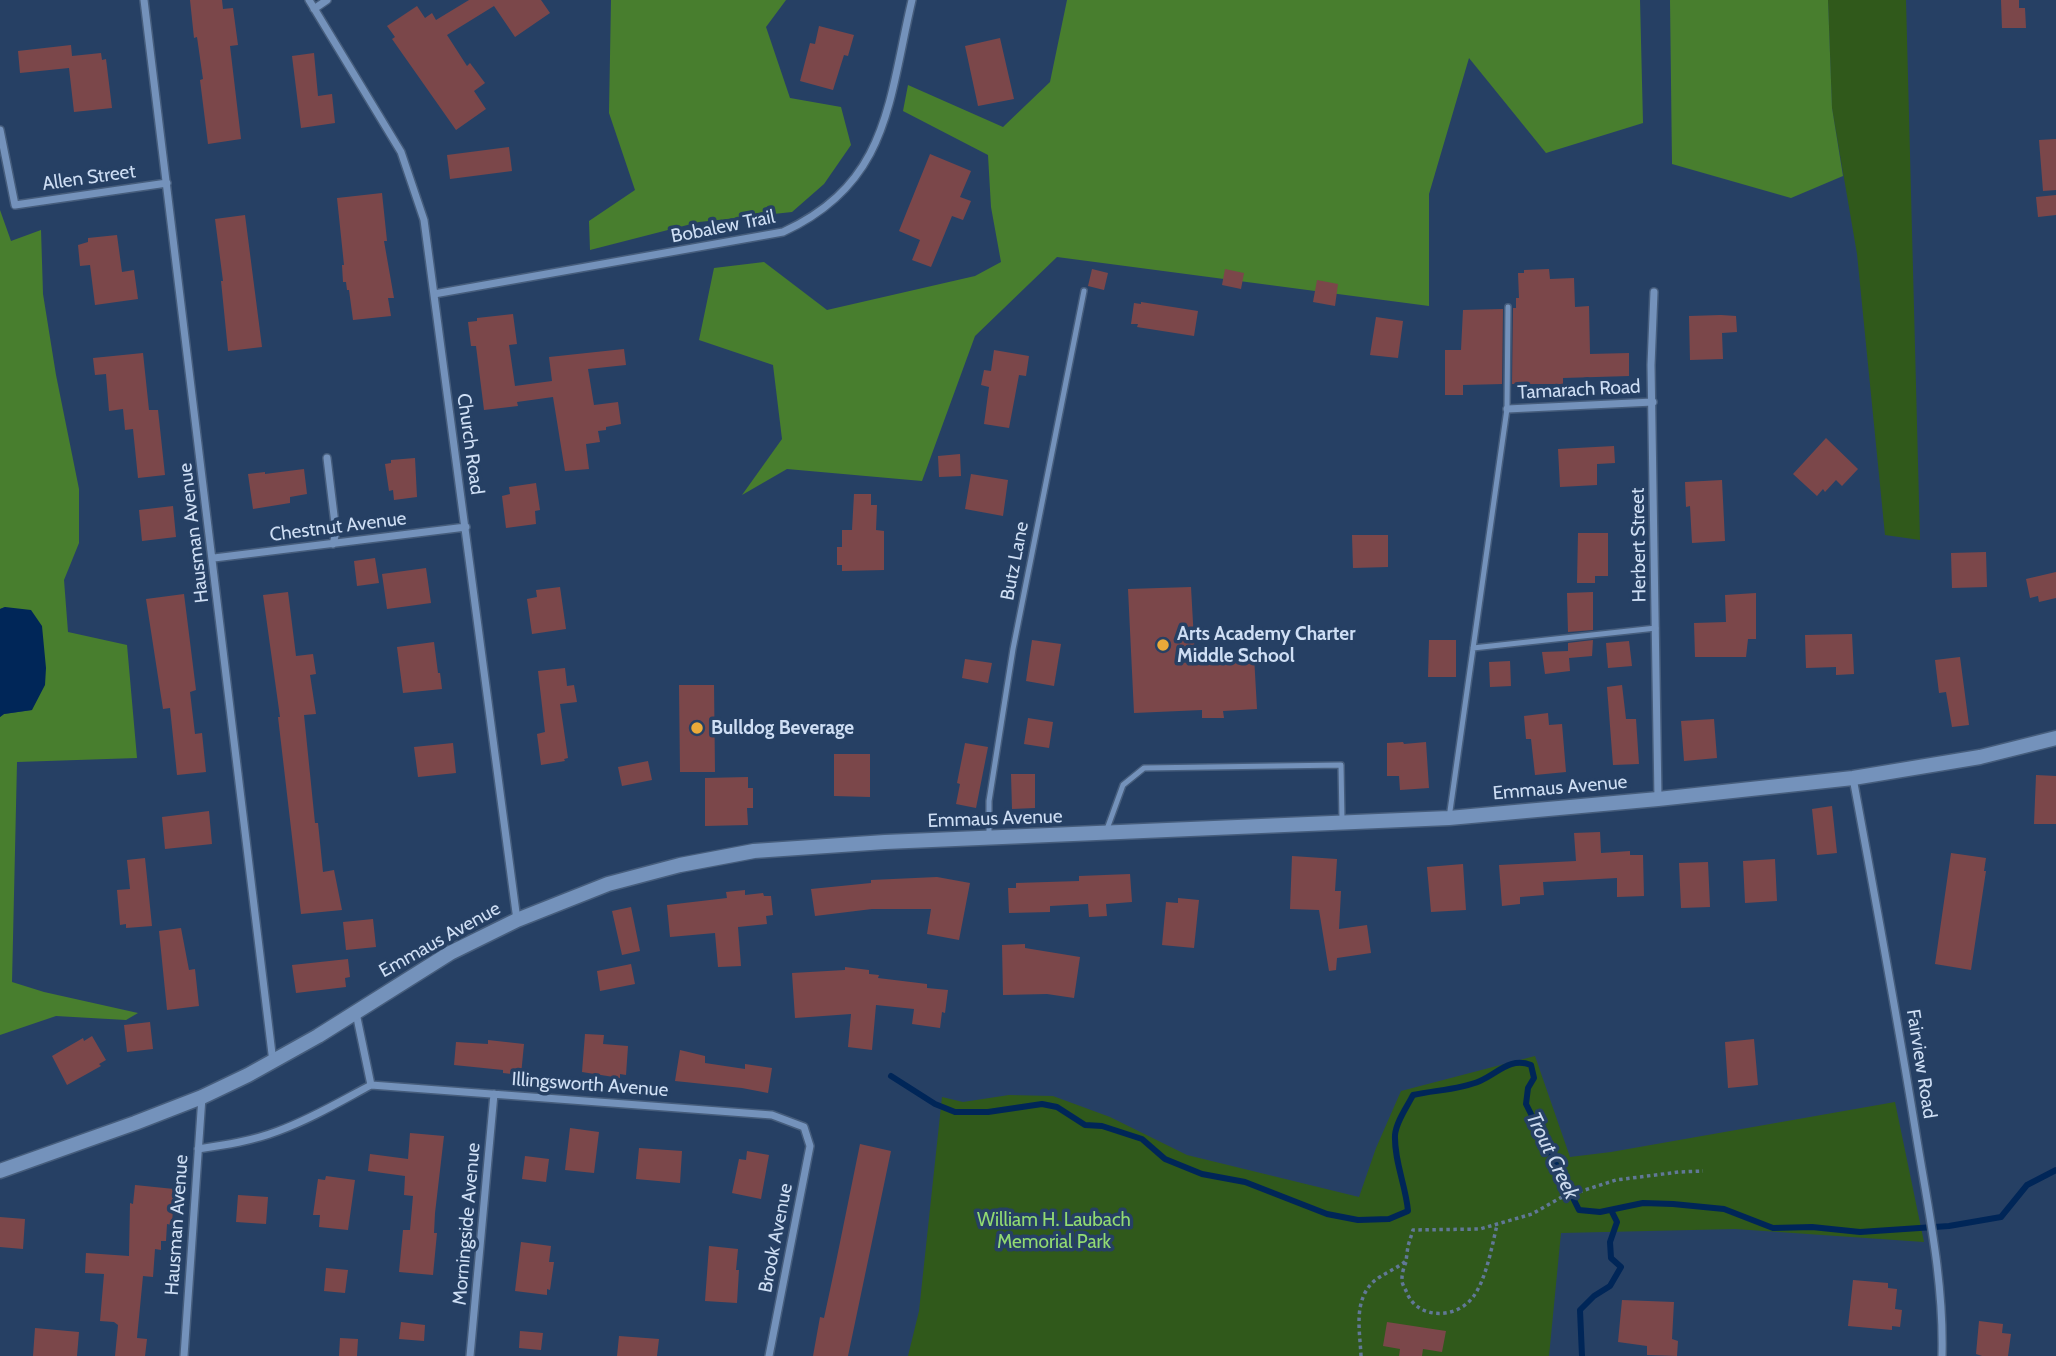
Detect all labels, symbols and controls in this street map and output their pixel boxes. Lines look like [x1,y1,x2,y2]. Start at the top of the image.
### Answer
street label: Allen Street [41,160,137,196]
street label: Bobalew Trail [669,206,777,248]
street label: Tamarach Road [1517,375,1641,405]
street label: Church Road [452,392,488,496]
street label: Hausman Avenue [174,462,214,604]
street label: Herbert Street [1627,487,1651,603]
street label: Chestnut Avenue [268,507,408,547]
street label: Butz Lane [996,520,1034,602]
place label: Arts Academy Charter Middle School [1177,623,1355,667]
marker: Arts Academy Charter Middle School [1155,637,1171,653]
place label: Bulldog Beverage [711,717,854,739]
marker: Bulldog Beverage [689,720,705,736]
street label: Emmaus Avenue [1492,771,1628,805]
street label: Emmaus Avenue [927,805,1063,833]
street label: Emmaus Avenue [375,897,505,983]
street label: Fairview Road [1901,1008,1941,1120]
street label: Illingsworth Avenue [511,1068,669,1102]
water label: Trout Creek [1520,1108,1584,1204]
street label: Morningside Avenue [449,1142,485,1306]
street label: Hausman Avenue [161,1154,193,1296]
street label: Brook Avenue [754,1181,798,1295]
park label: William H. Laubach Memorial Park [977,1209,1131,1253]

